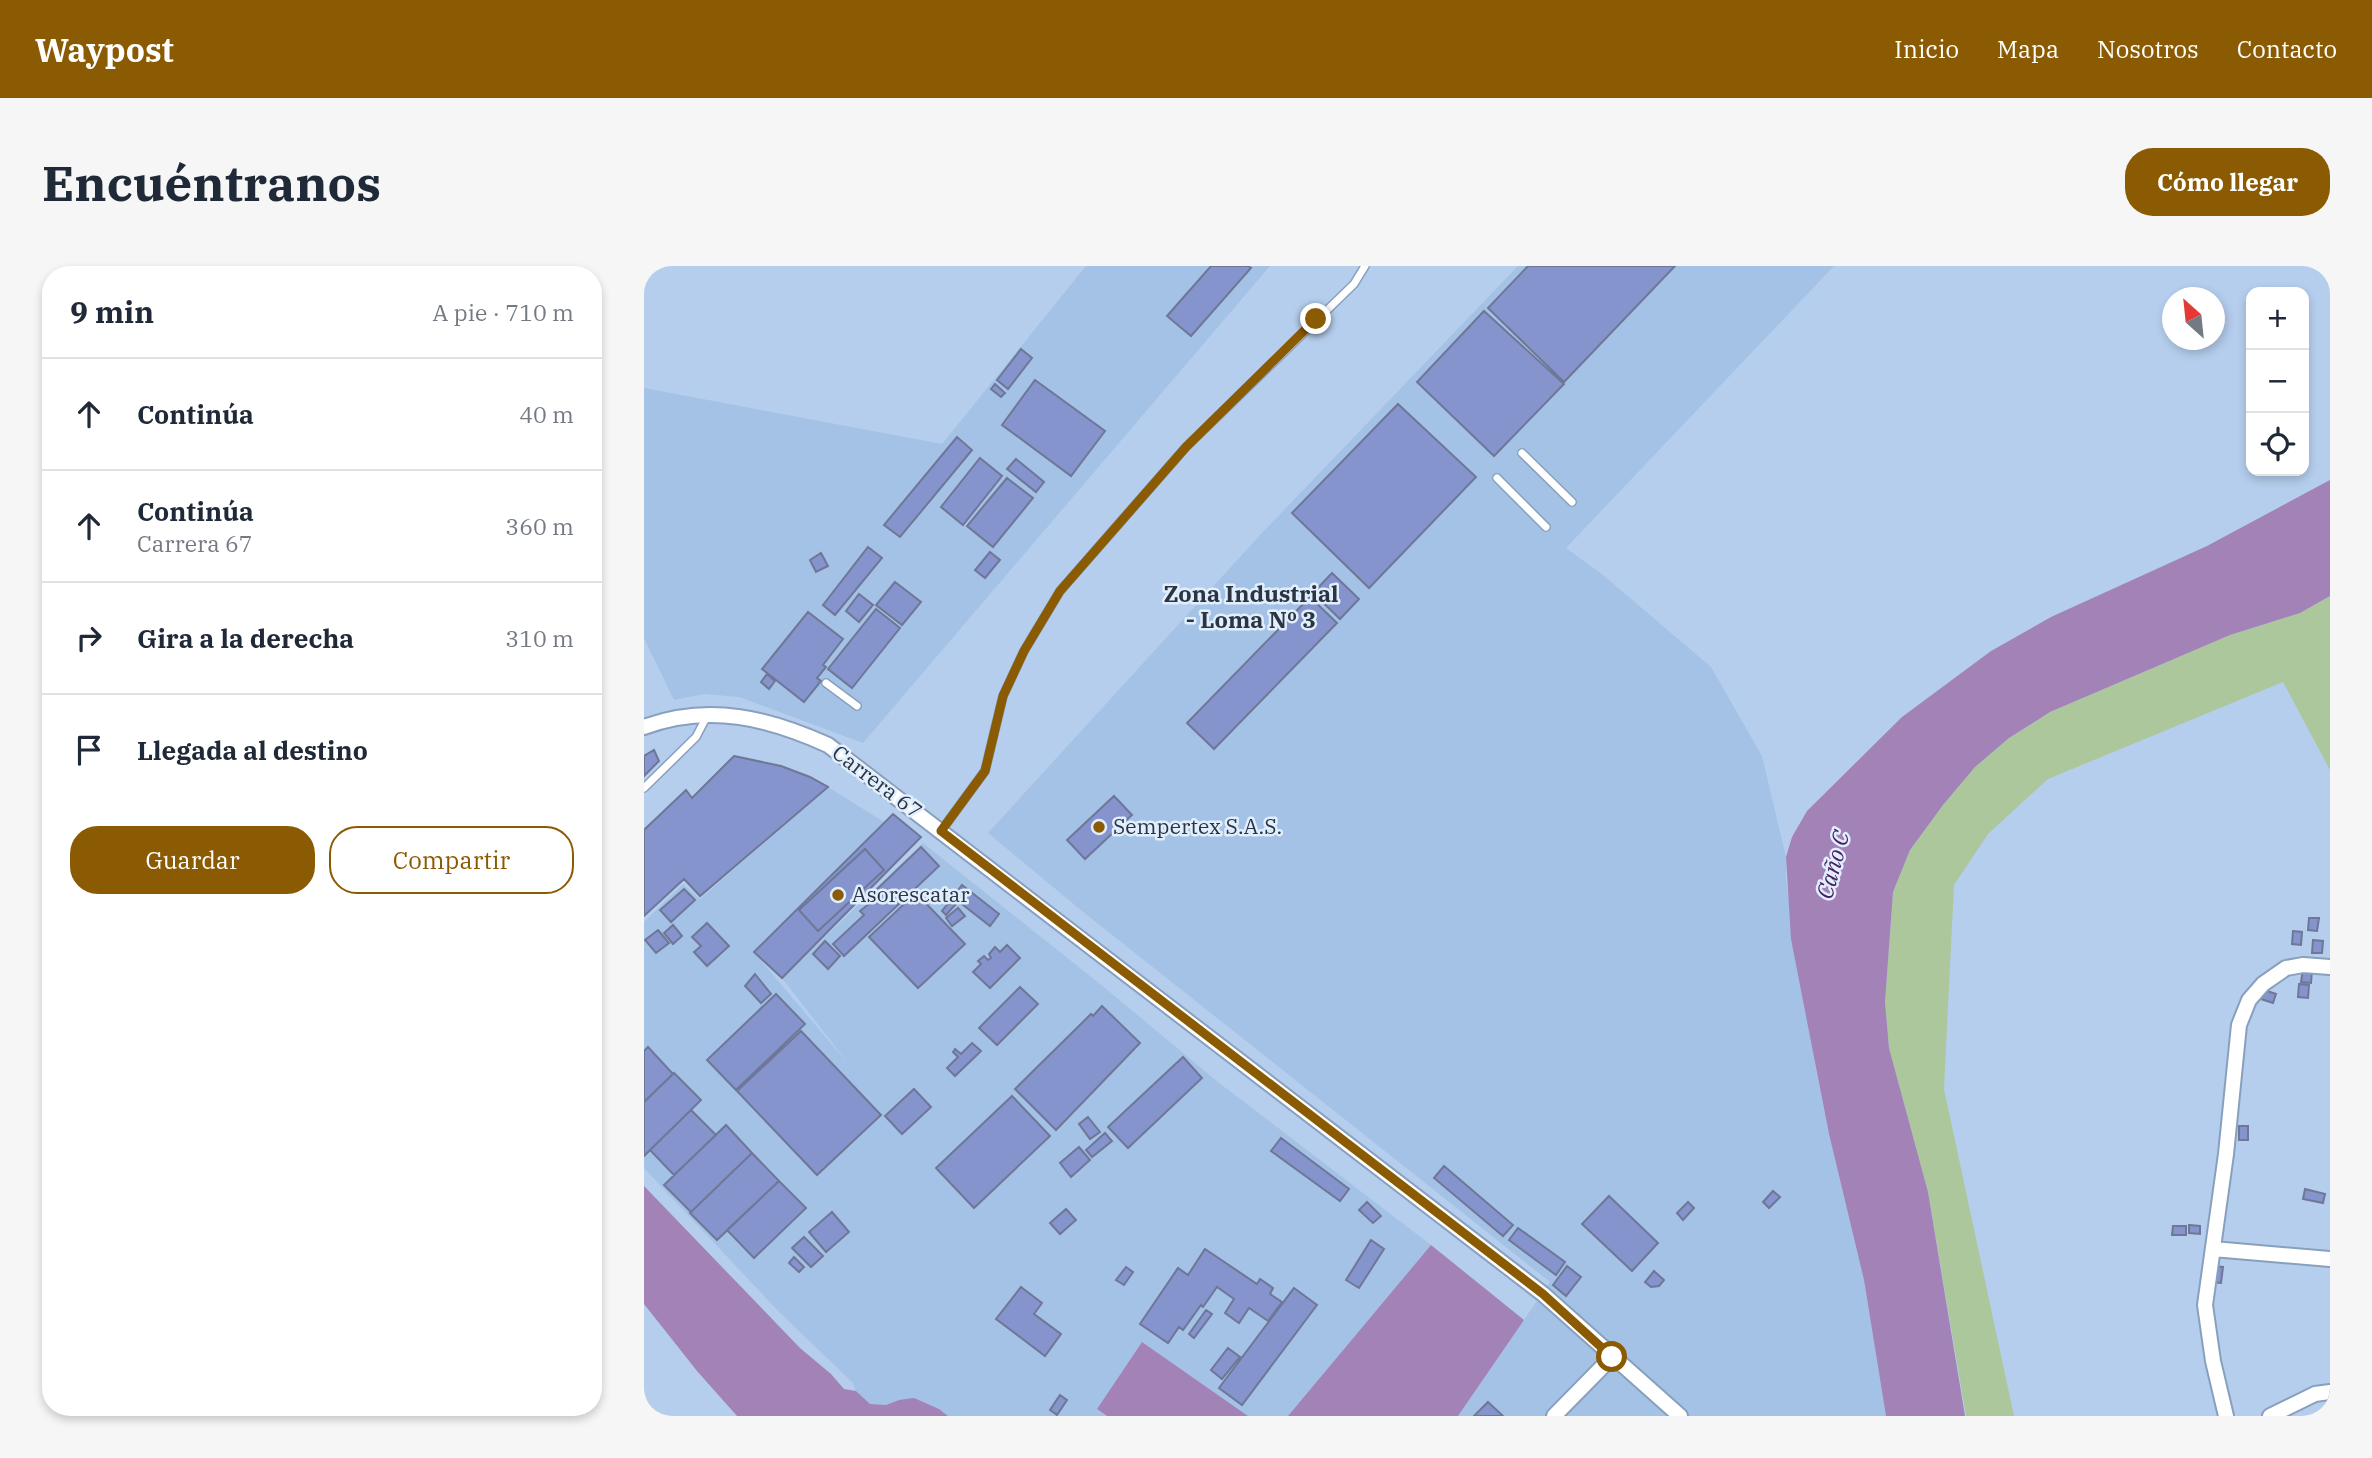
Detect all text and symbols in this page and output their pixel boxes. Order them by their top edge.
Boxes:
text: Waypost [35,28,174,71]
text: Inicio [1894,33,1959,65]
text: Mapa [1997,33,2059,65]
text: Nosotros [2097,33,2199,65]
text: Contacto [2237,33,2337,65]
button: Cómo llegar [2125,148,2330,216]
text: Encuéntranos [42,151,381,214]
north arrow [2162,287,2225,350]
map controls [2246,287,2309,476]
button: + [2246,287,2309,350]
text: 9 min [70,292,154,331]
text: A pie · 710 m [432,297,574,327]
route end [1300,303,1331,334]
button: − [2246,350,2309,413]
icon: ahead [70,395,108,433]
text: Continúa [137,397,254,431]
text: 40 m [519,399,574,429]
button: locate [2246,413,2309,476]
text: Continúa [137,494,254,528]
icon: ahead [70,507,108,545]
text: 360 m [505,511,574,541]
text: Carrera 67 [137,528,253,558]
district label: Zona Industrial - Loma Nº 3 [1163,578,1339,634]
icon: right [70,619,108,657]
text: Gira a la derecha [137,621,354,655]
text: 310 m [505,623,574,653]
icon: arrive [70,731,108,769]
text: Llegada al destino [137,733,368,767]
street label: Carrera 67 [827,738,928,824]
place label: Sempertex S.A.S. [1113,812,1282,840]
marker: Sempertex S.A.S. [1091,819,1107,835]
button: Guardar [70,826,315,894]
button: Compartir [329,826,574,894]
water label: Caño C [1809,826,1856,902]
place label: Asorescatar [852,880,970,908]
marker: Asorescatar [830,887,846,903]
route start [1596,1341,1627,1372]

